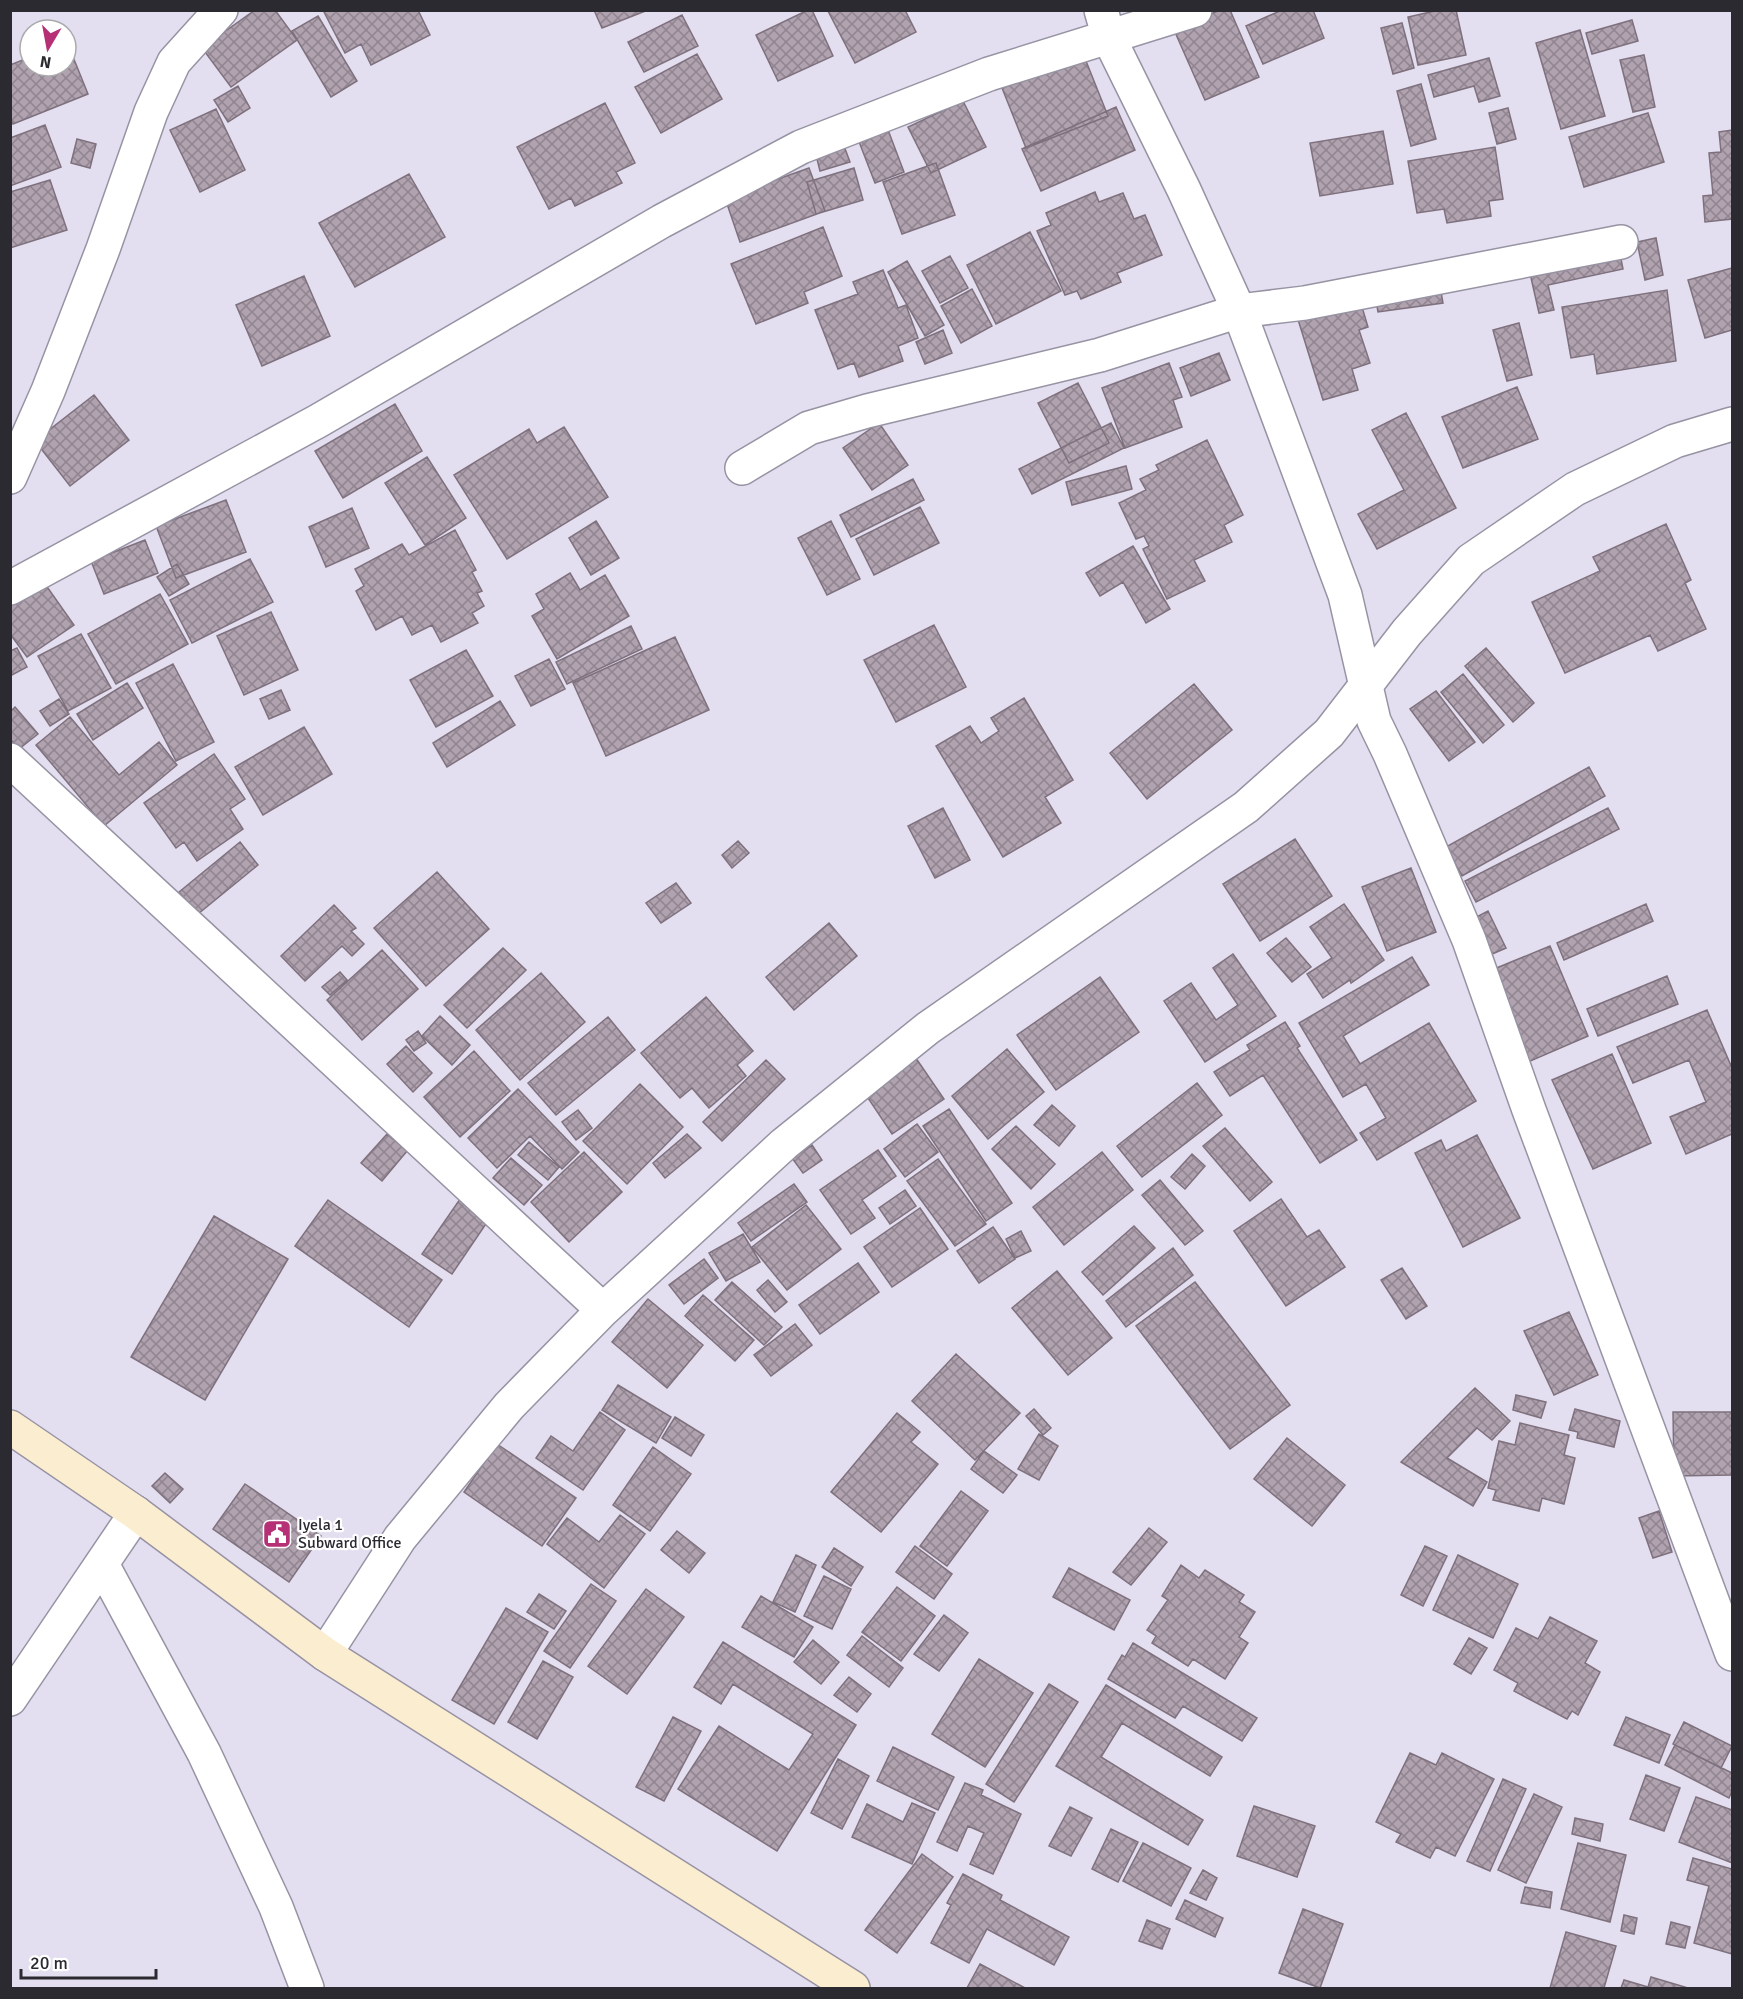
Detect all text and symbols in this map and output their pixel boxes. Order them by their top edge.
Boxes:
north arrow [18,18,78,78]
text: N [38,51,53,73]
place label: Iyela 1 Subward Office [298,1515,402,1553]
public building icon: Iyela 1 Subward Office [261,1518,293,1550]
scale bar [21,1942,156,1980]
text: 20 m [30,1952,68,1974]

